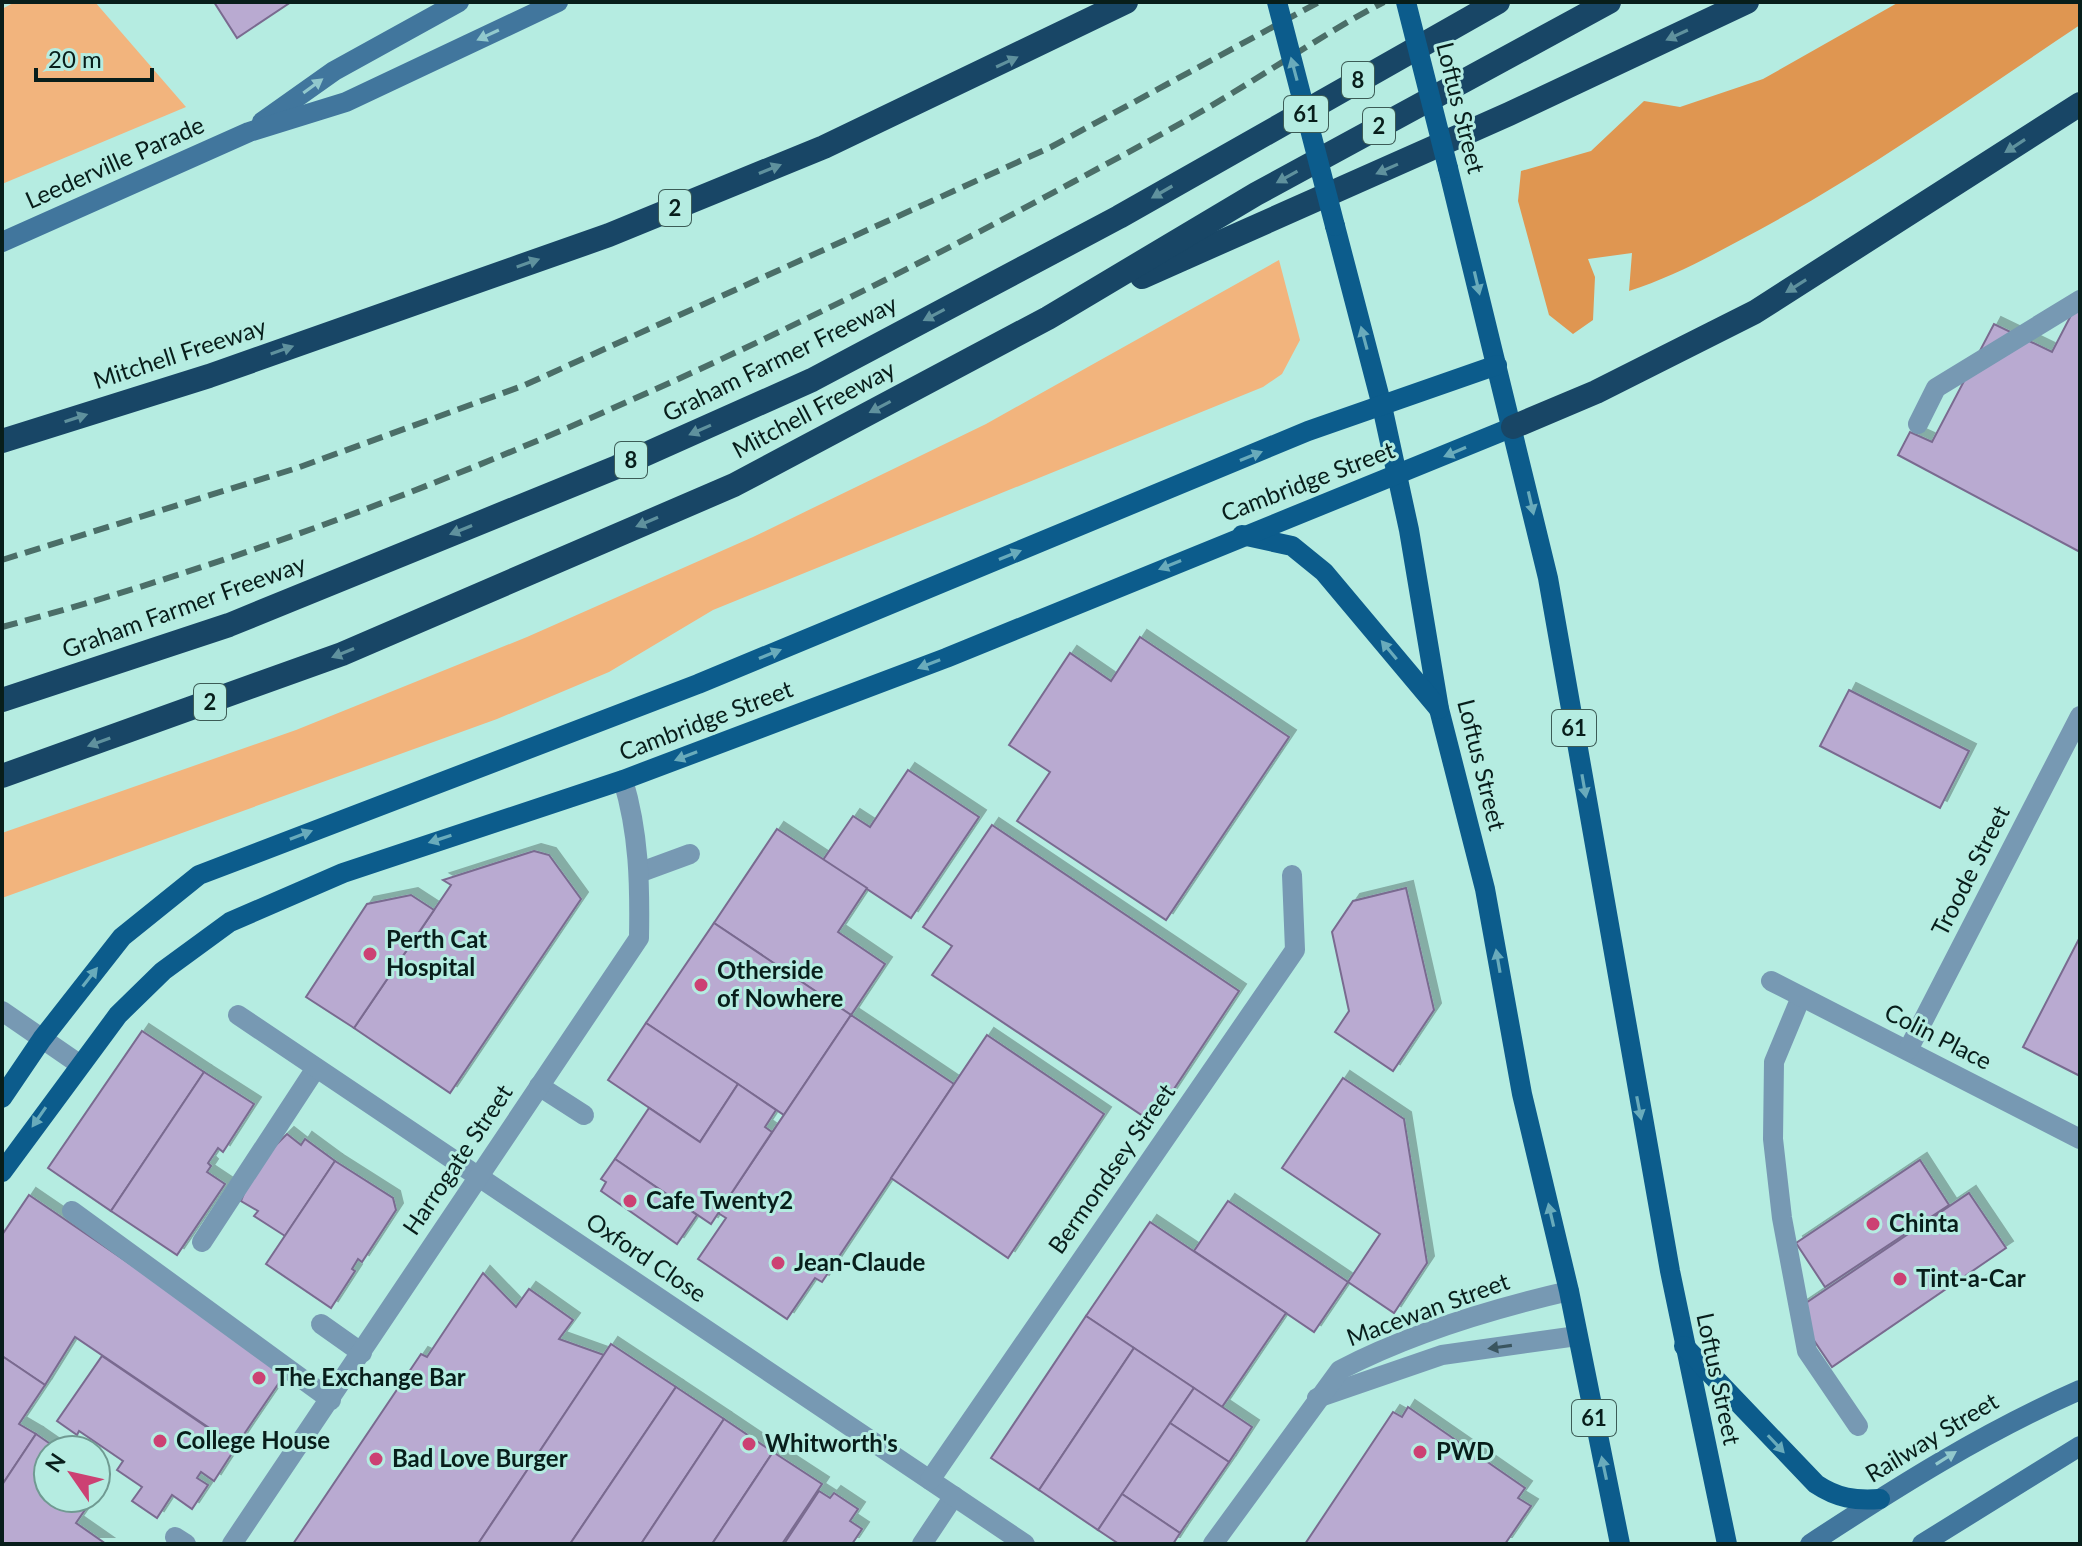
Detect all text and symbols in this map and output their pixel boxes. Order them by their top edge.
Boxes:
one-way arrow [476,28,499,42]
one-way arrow [1665,28,1688,42]
scale bar [36,32,152,82]
street label: Loftus Street [1431,39,1492,177]
text: 20 m [48,44,102,73]
one-way arrow [995,55,1018,69]
one-way arrow [1288,57,1300,82]
road number: 8 [1342,62,1374,98]
one-way arrow [302,79,323,94]
road number: 61 [1284,96,1328,132]
road number: 2 [1363,108,1395,144]
street label: Leederville Parade [21,109,208,214]
one-way arrow [2004,139,2025,154]
one-way arrow [1375,162,1399,175]
one-way arrow [758,163,782,176]
one-way arrow [1275,170,1298,184]
one-way arrow [1151,185,1173,199]
road number: 2 [659,190,691,226]
one-way arrow [516,257,540,269]
one-way arrow [1471,270,1484,295]
one-way arrow [1785,279,1806,294]
street label: Graham Farmer Freeway [657,288,902,427]
one-way arrow [922,309,945,322]
street label: Mitchell Freeway [89,311,270,394]
one-way arrow [1358,325,1370,350]
one-way arrow [271,343,295,355]
street label: Mitchell Freeway [727,353,900,464]
one-way arrow [869,400,892,413]
one-way arrow [65,411,89,423]
one-way arrow [688,423,712,436]
street label: Cambridge Street [1217,434,1399,527]
road number: 8 [615,442,647,478]
one-way arrow [1443,445,1467,458]
one-way arrow [1239,449,1263,462]
one-way arrow [1525,491,1537,516]
one-way arrow [636,516,659,529]
one-way arrow [449,524,473,537]
street label: Graham Farmer Freeway [58,548,310,663]
one-way arrow [998,548,1022,561]
one-way arrow [1158,559,1182,572]
one-way arrow [1381,640,1398,660]
one-way arrow [331,647,355,660]
one-way arrow [758,647,782,660]
one-way arrow [917,658,941,671]
street label: Cambridge Street [615,673,797,766]
road number: 2 [194,684,226,720]
street label: Loftus Street [1452,696,1513,834]
road number: 61 [1552,710,1596,746]
one-way arrow [87,737,111,749]
one-way arrow [674,750,698,763]
one-way arrow [1579,774,1591,799]
street label: Troode Street [1924,800,2015,940]
one-way arrow [289,828,313,841]
one-way arrow [427,833,451,845]
place label: Perth Cat Hospital [386,924,487,981]
marker: Perth Cat Hospital [361,945,379,963]
one-way arrow [1491,948,1503,973]
place label: Otherside of Nowhere [717,955,843,1012]
one-way arrow [81,967,97,987]
marker: Otherside of Nowhere [692,976,710,994]
street label: Colin Place [1880,996,1997,1075]
street label: Bermondsey Street [1041,1077,1180,1259]
street label: Harrogate Street [396,1078,518,1240]
one-way arrow [1634,1096,1646,1121]
one-way arrow [32,1107,47,1128]
place label: Cafe Twenty2 [646,1185,793,1214]
marker: Cafe Twenty2 [621,1192,639,1210]
one-way arrow [1544,1203,1557,1228]
street label: Oxford Close [581,1206,712,1308]
place label: Chinta [1889,1208,1959,1237]
marker: Chinta [1864,1215,1882,1233]
place label: Jean-Claude [794,1247,926,1276]
marker: Jean-Claude [769,1254,787,1272]
place label: Tint-a-Car [1916,1263,2026,1292]
street label: Macewan Street [1342,1266,1513,1351]
marker: Tint-a-Car [1891,1270,1909,1288]
street label: Loftus Street [1691,1310,1748,1448]
one-way arrow [1487,1341,1512,1354]
place label: The Exchange Bar [275,1362,466,1391]
marker: The Exchange Bar [250,1369,268,1387]
street label: Railway Street [1860,1386,2003,1488]
road number: 61 [1572,1400,1616,1436]
place label: College House [176,1425,330,1454]
place label: Whitworth's [765,1428,898,1457]
marker: College House [151,1432,169,1450]
north arrow [32,1434,112,1514]
one-way arrow [1766,1434,1784,1453]
marker: Whitworth's [740,1435,758,1453]
place label: PWD [1436,1436,1494,1465]
place label: Bad Love Burger [392,1443,568,1472]
marker: PWD [1411,1443,1429,1461]
text: N [39,1448,71,1477]
marker: Bad Love Burger [367,1450,385,1468]
one-way arrow [1935,1452,1957,1466]
one-way arrow [1597,1455,1610,1480]

